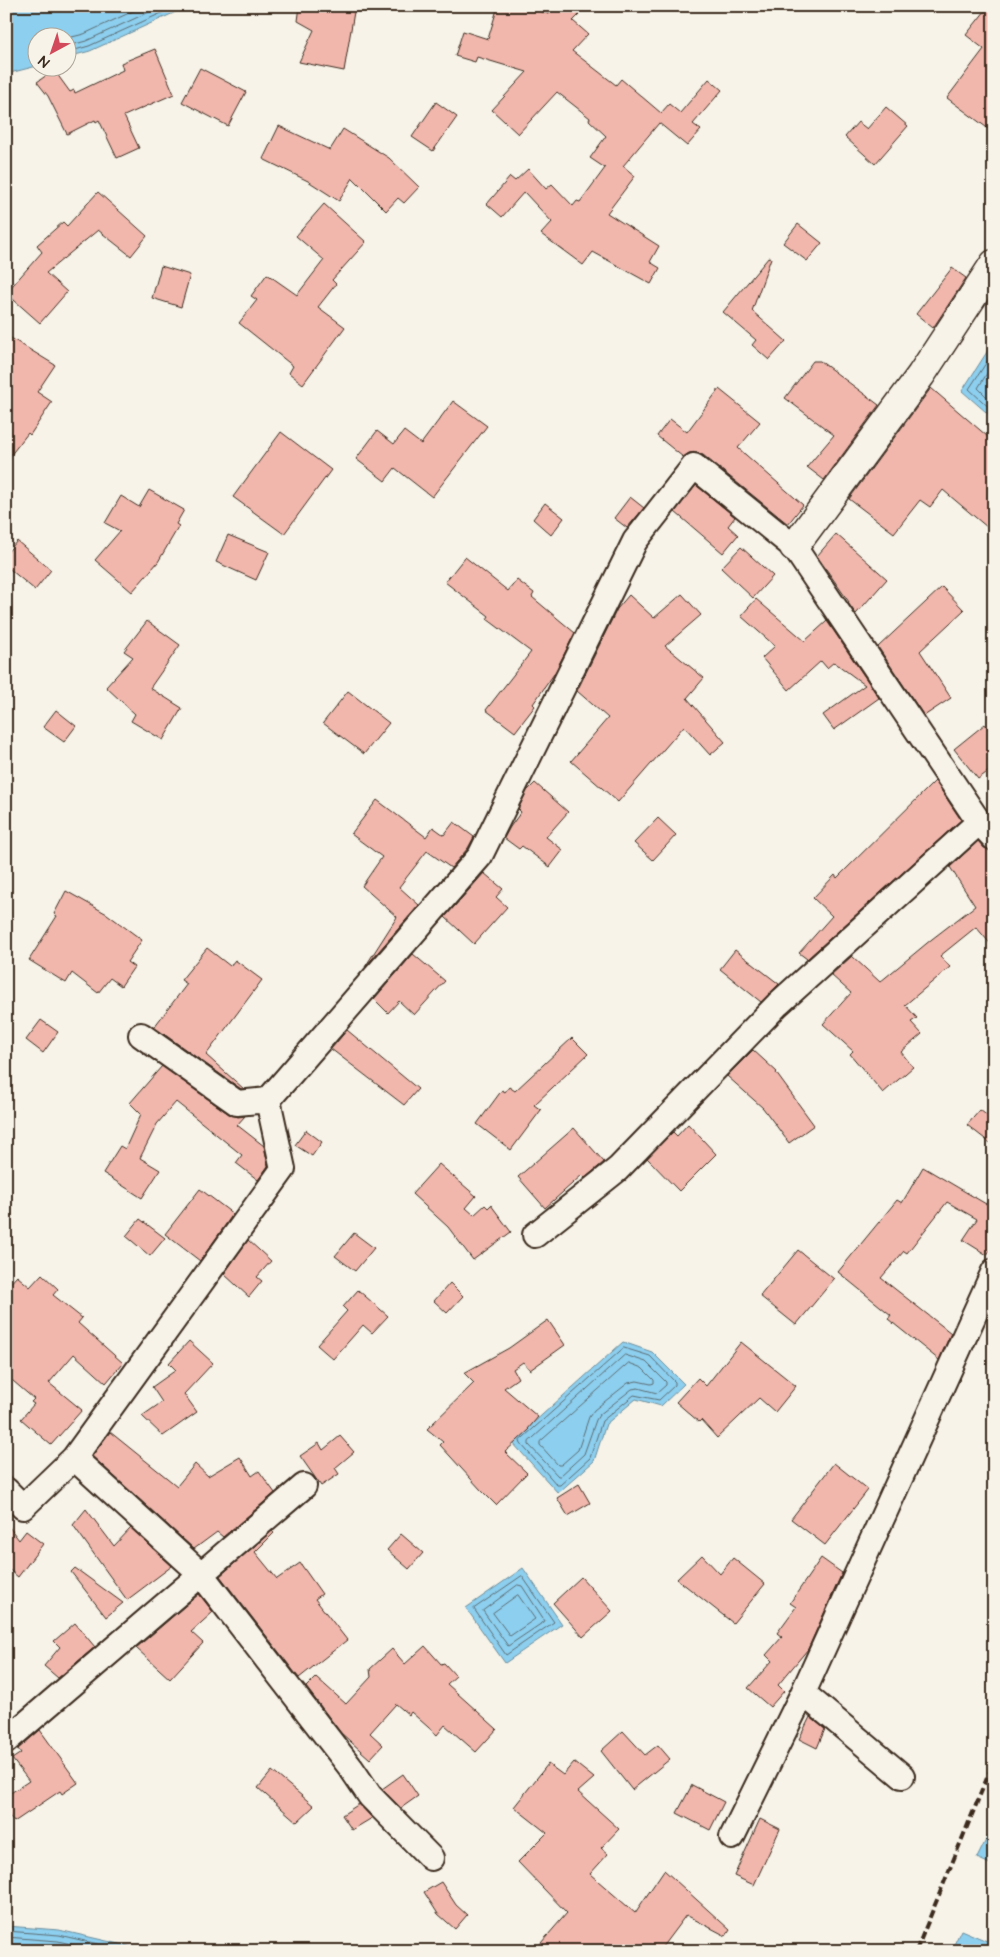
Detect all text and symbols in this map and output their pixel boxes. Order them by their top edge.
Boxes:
north arrow [28,28,78,78]
text: N [34,51,54,72]

